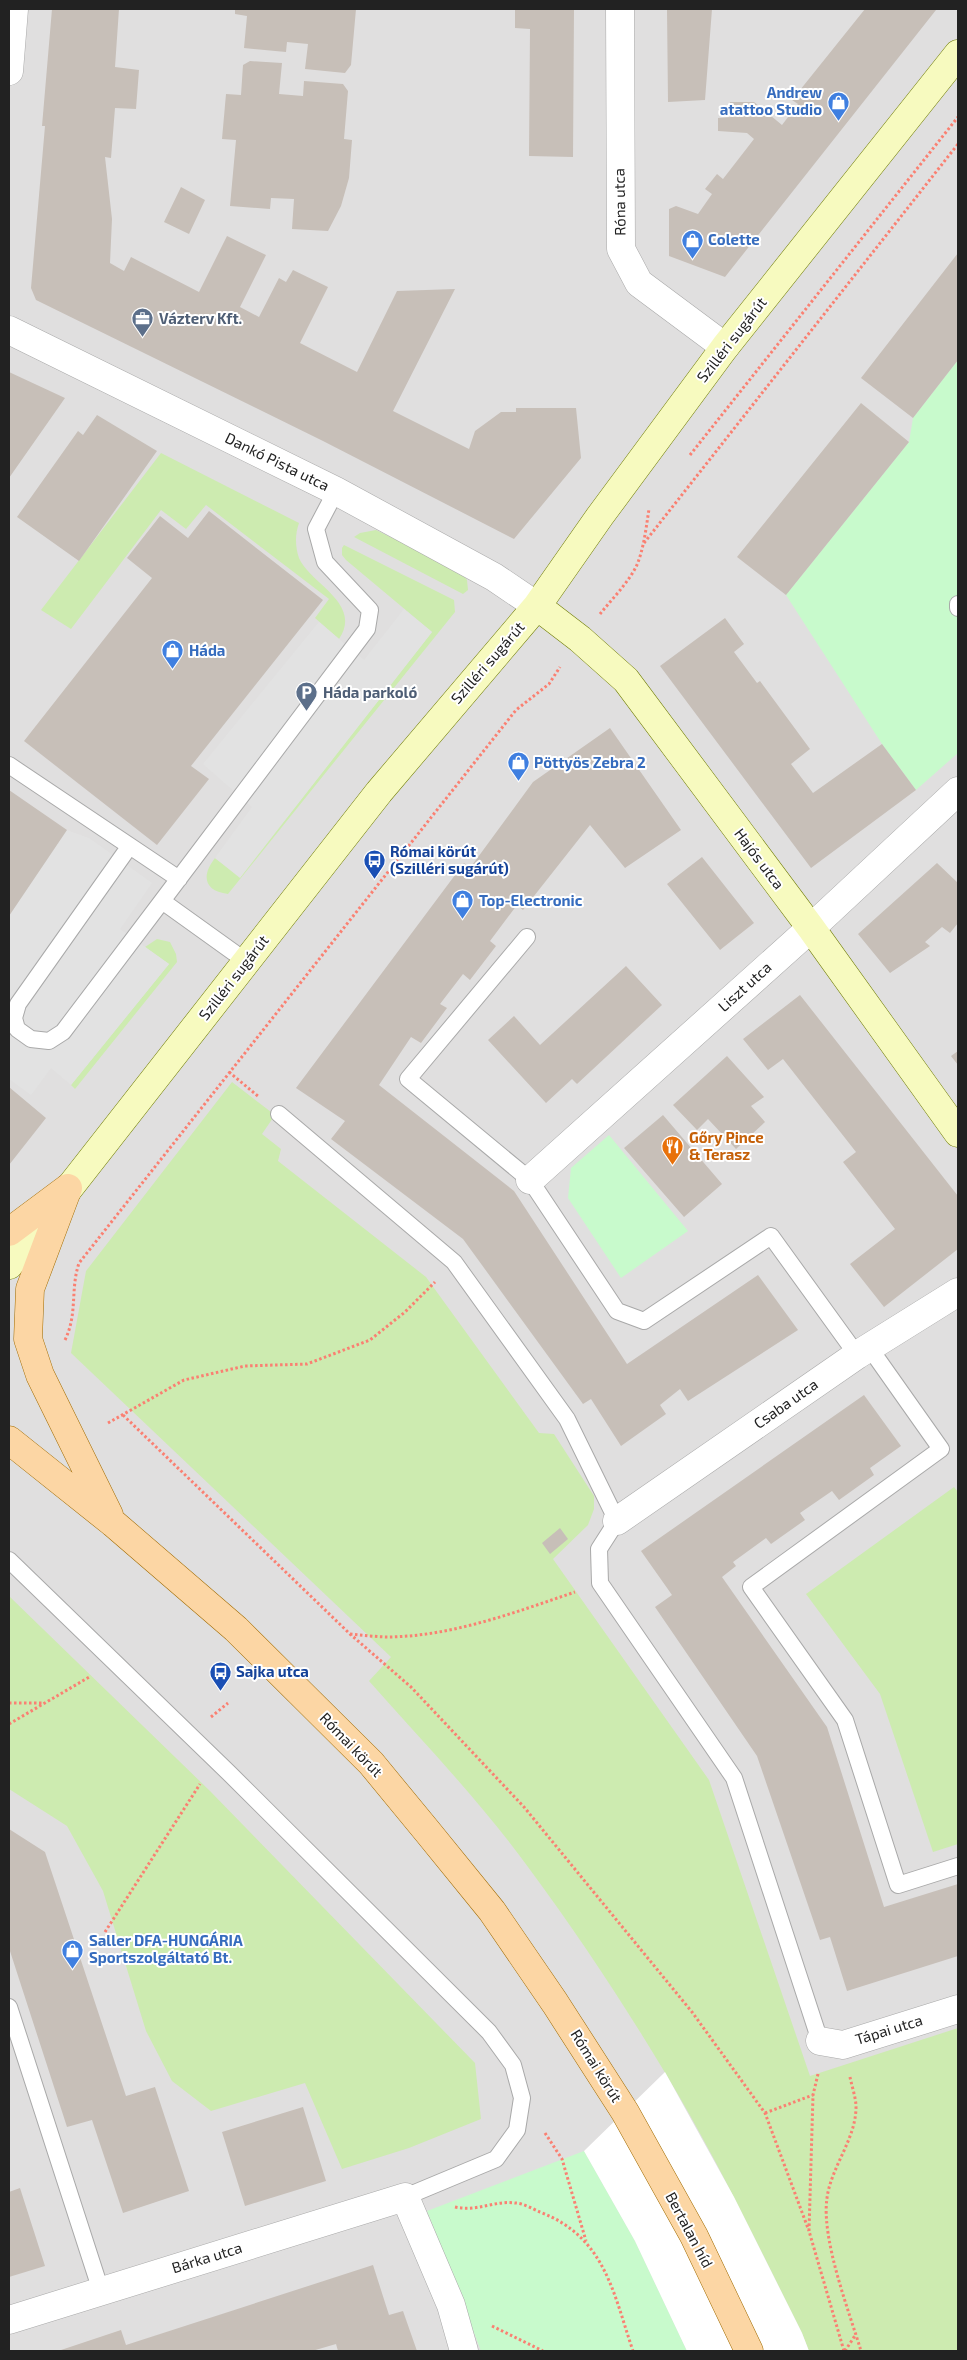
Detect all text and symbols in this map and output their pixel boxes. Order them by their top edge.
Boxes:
place label: Andrew atattoo Studio [720,83,822,118]
shop icon: Andrew atattoo Studio [826,90,850,121]
street label: Róna utca [609,168,629,236]
shop icon: Colette [680,228,704,259]
place label: Colette [708,230,760,248]
street label: Szilléri sugárút [692,293,770,385]
office icon: Vázterv Kft. [131,307,155,338]
place label: Vázterv Kft. [159,309,242,327]
street label: Dankó Pista utca [222,428,332,494]
street label: Szilléri sugárút [447,617,528,707]
shop icon: Háda [161,639,185,670]
place label: Háda [189,641,225,659]
parking icon: Háda parkoló [295,681,319,712]
place label: Háda parkoló [323,683,417,701]
shop icon: Pöttyös Zebra 2 [506,751,530,782]
place label: Pöttyös Zebra 2 [534,753,646,772]
street label: Hajós utca [730,824,788,893]
place label: Római körút (Szilléri sugárút) [390,842,509,877]
bus stop icon: Római körút (Szilléri sugárút) [362,849,386,880]
shop icon: Top-Electronic [451,889,475,920]
place label: Top-Electronic [479,891,583,909]
street label: Szilléri sugárút [194,931,272,1023]
street label: Liszt utca [714,958,775,1015]
place label: Gőry Pince & Terasz [689,1128,764,1163]
restaurant icon: Gőry Pince & Terasz [661,1135,685,1166]
street label: Csaba utca [750,1374,821,1432]
bus stop icon: Sajka utca [208,1660,232,1691]
place label: Sajka utca [236,1662,309,1680]
street label: Római körút [317,1708,387,1780]
place label: Saller DFA-HUNGÁRIA Sportszolgáltató Bt. [89,1931,243,1966]
shop icon: Saller DFA-HUNGÁRIA Sportszolgáltató Bt. [61,1938,85,1969]
street label: Tápai utca [853,2010,925,2048]
street label: Római körút [567,2026,626,2105]
street label: Bertalan híd [662,2189,717,2270]
street label: Bárka utca [169,2238,244,2276]

